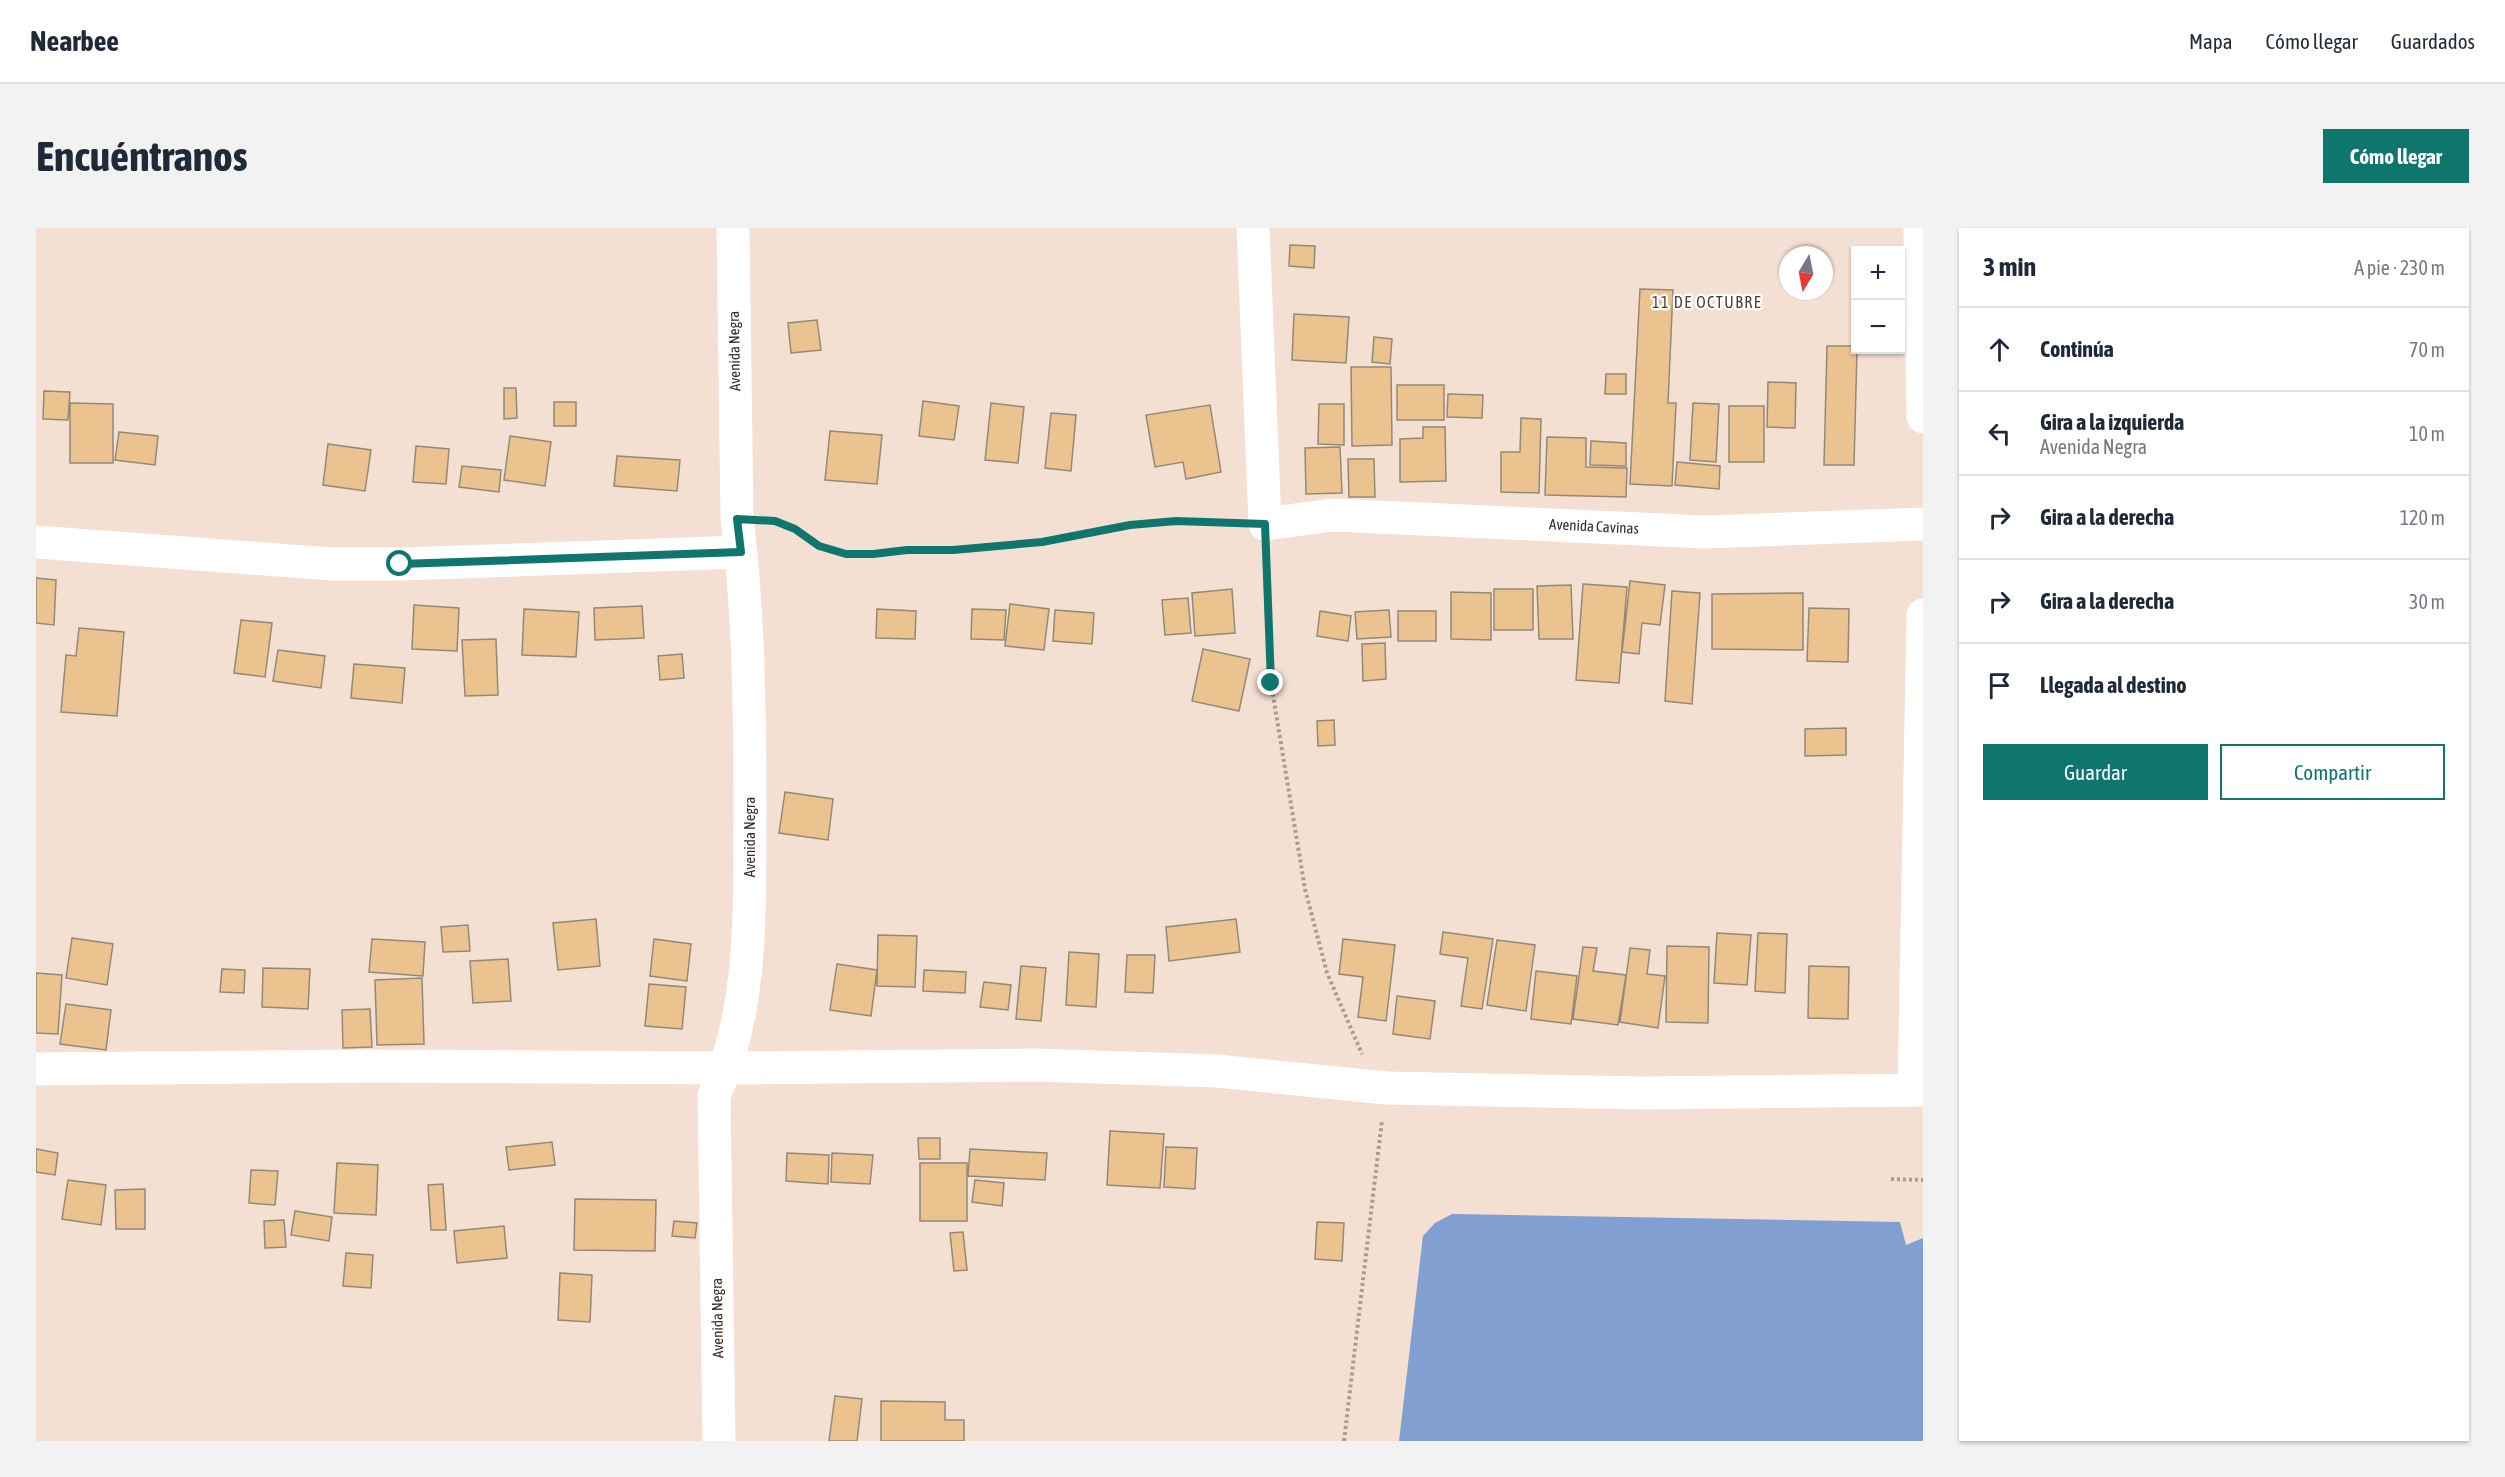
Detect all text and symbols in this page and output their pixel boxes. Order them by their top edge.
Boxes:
text: Nearbee [30,25,119,57]
text: Mapa [2189,29,2233,53]
text: Cómo llegar [2266,29,2358,53]
text: Guardados [2391,29,2475,53]
button: Cómo llegar [2323,129,2469,183]
text: Encuéntranos [36,132,248,180]
north arrow [1779,246,1833,300]
map controls [1851,246,1905,354]
button: + [1851,246,1905,300]
text: 3 min [1983,252,2036,282]
text: A pie · 230 m [2354,256,2445,279]
district label: 11 DE OCTUBRE [1652,293,1762,311]
button: − [1851,300,1905,354]
street label: Avenida Negra [725,311,743,391]
icon: ahead [1983,333,2016,366]
text: Continúa [2040,336,2114,362]
text: 70 m [2409,338,2445,361]
text: Gira a la izquierda [2040,409,2184,435]
icon: left [1983,417,2016,450]
text: 10 m [2409,422,2445,445]
text: Avenida Negra [2040,435,2147,458]
icon: right [1983,501,2016,534]
text: Gira a la derecha [2040,504,2174,530]
text: 120 m [2400,506,2445,529]
street label: Avenida Cavinas [1549,515,1639,537]
route start [386,550,412,576]
icon: right [1983,585,2016,618]
text: Gira a la derecha [2040,588,2174,614]
text: 30 m [2409,590,2445,613]
route end [1257,669,1283,695]
icon: arrive [1983,669,2016,702]
text: Llegada al destino [2040,672,2187,698]
button: Guardar [1983,744,2208,800]
button: Compartir [2220,744,2445,800]
street label: Avenida Negra [741,797,758,877]
street label: Avenida Negra [708,1278,726,1358]

